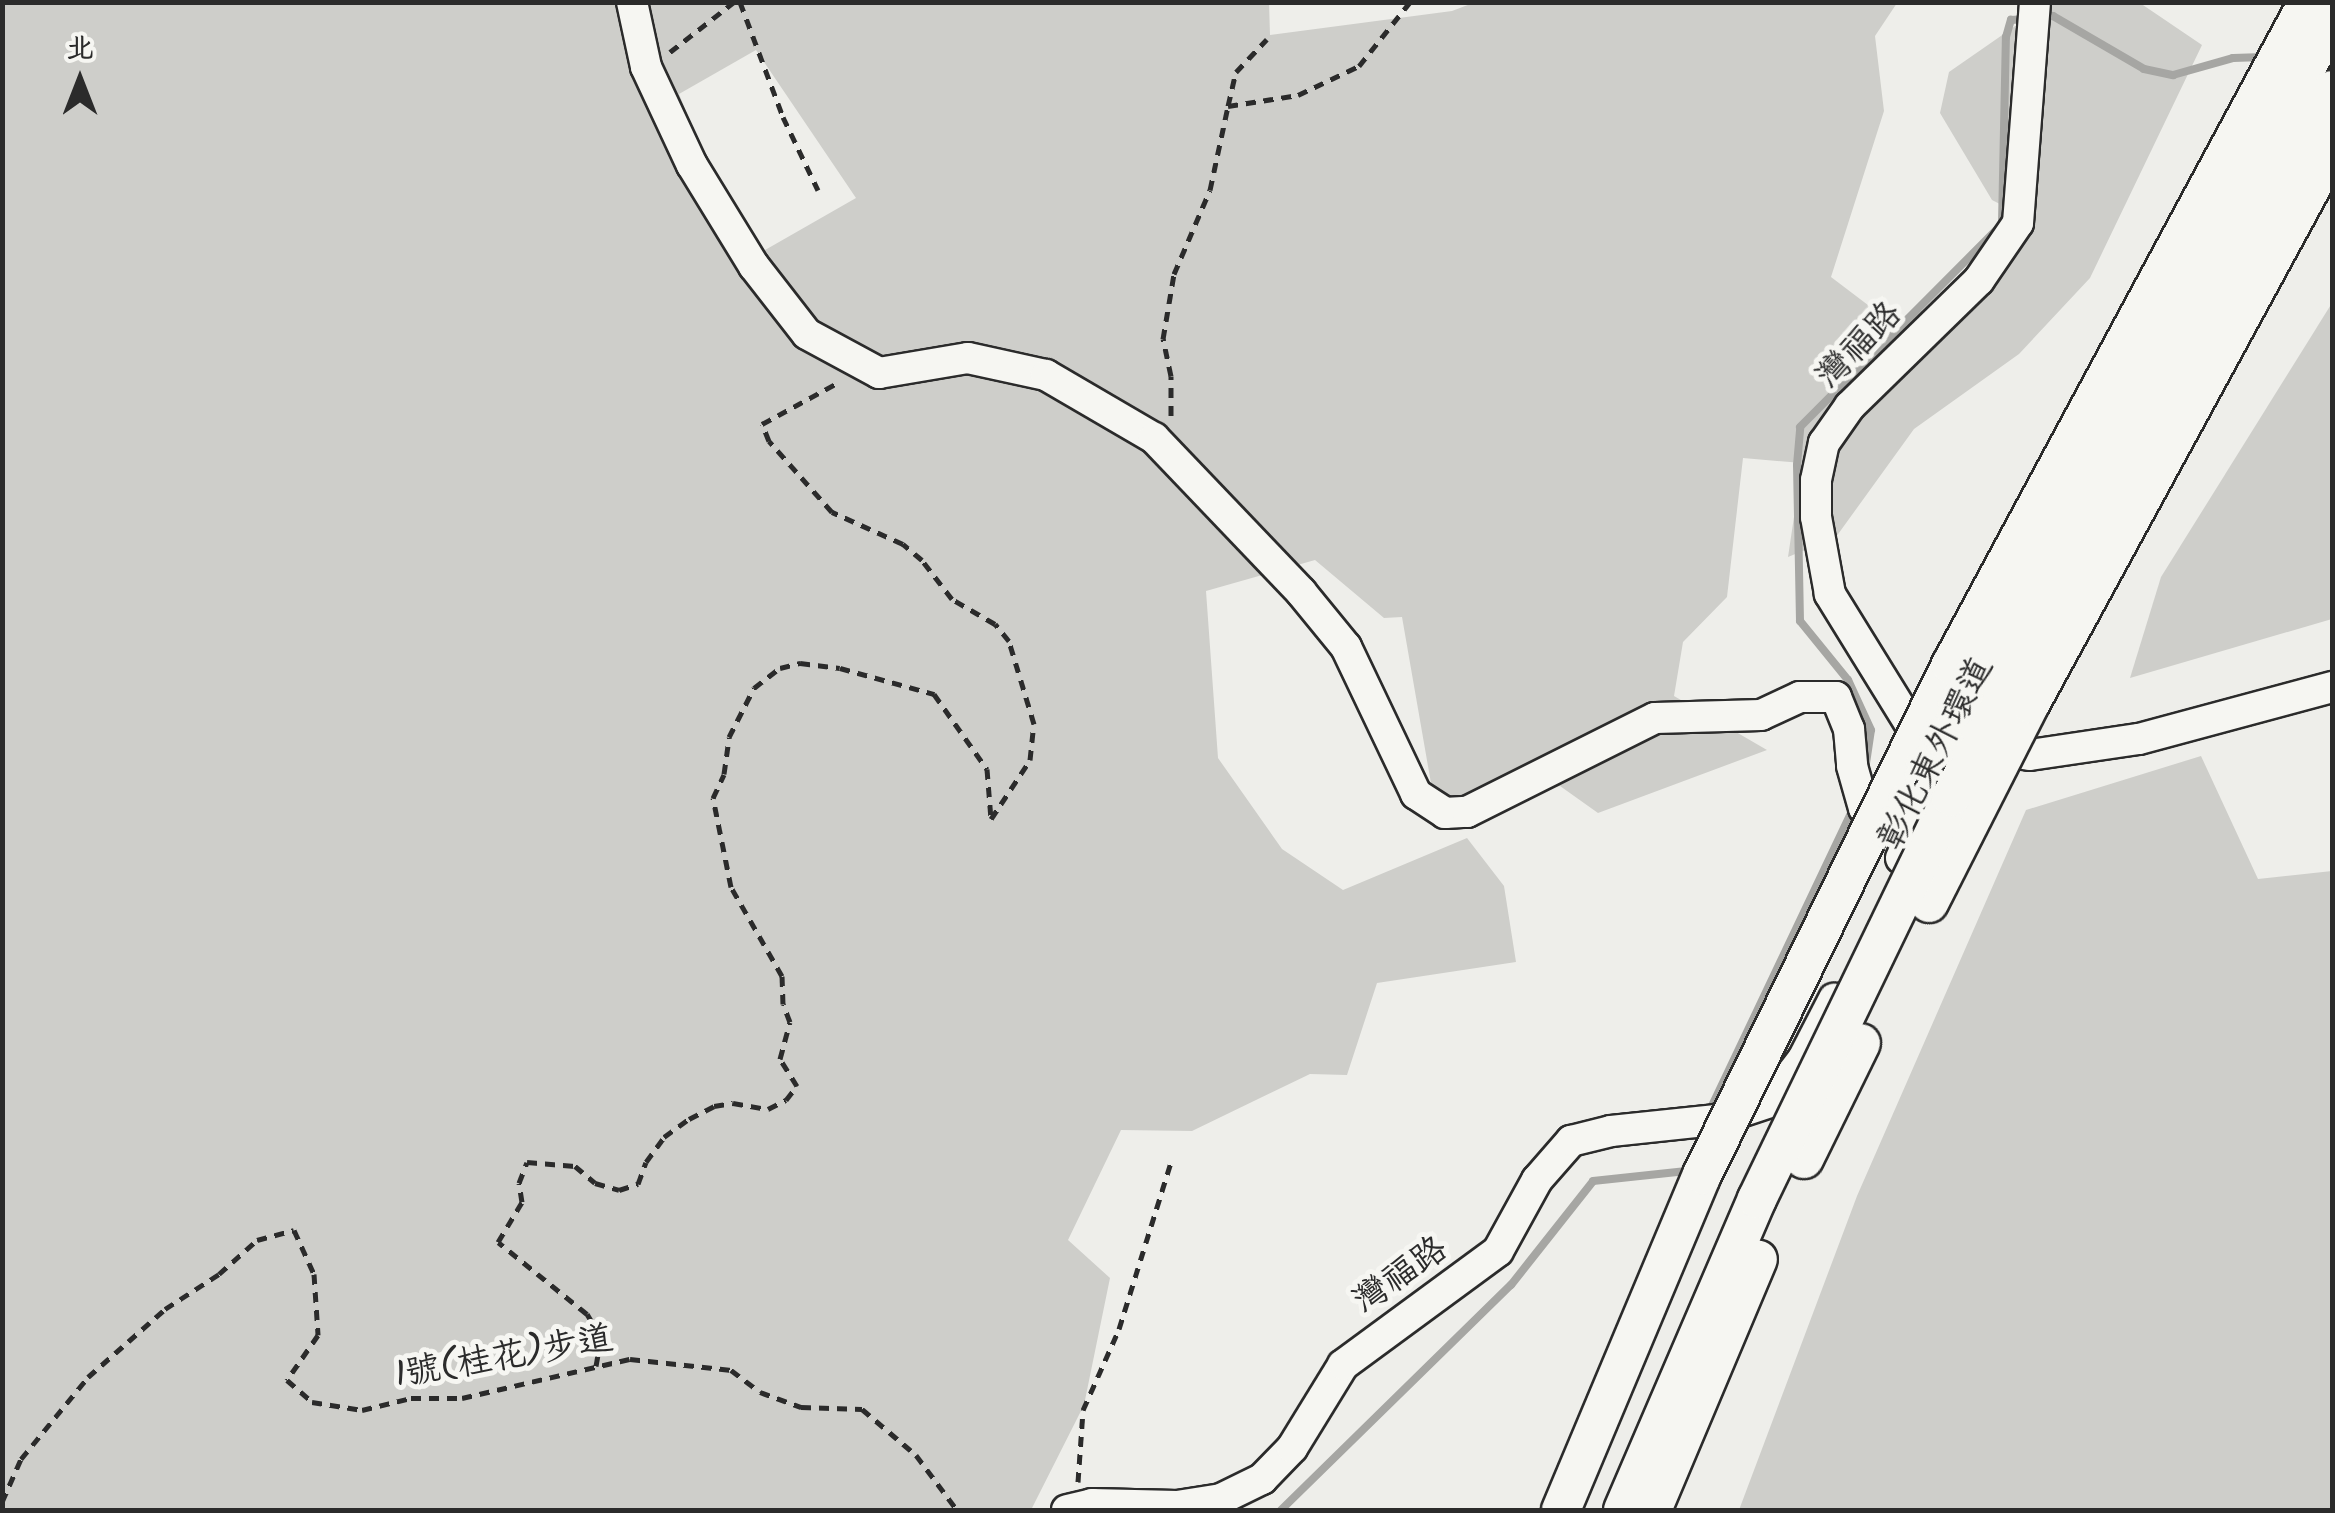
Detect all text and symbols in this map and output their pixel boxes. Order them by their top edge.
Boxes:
text: 北 [66,27,94,72]
north arrow [30,30,130,130]
street label: 灣福路 [1808,294,1912,398]
street label: 彰化東外環道 [1871,651,2003,857]
street label: 灣福路 [1346,1229,1456,1323]
street label: 1號(桂花)步道 [392,1318,616,1398]

